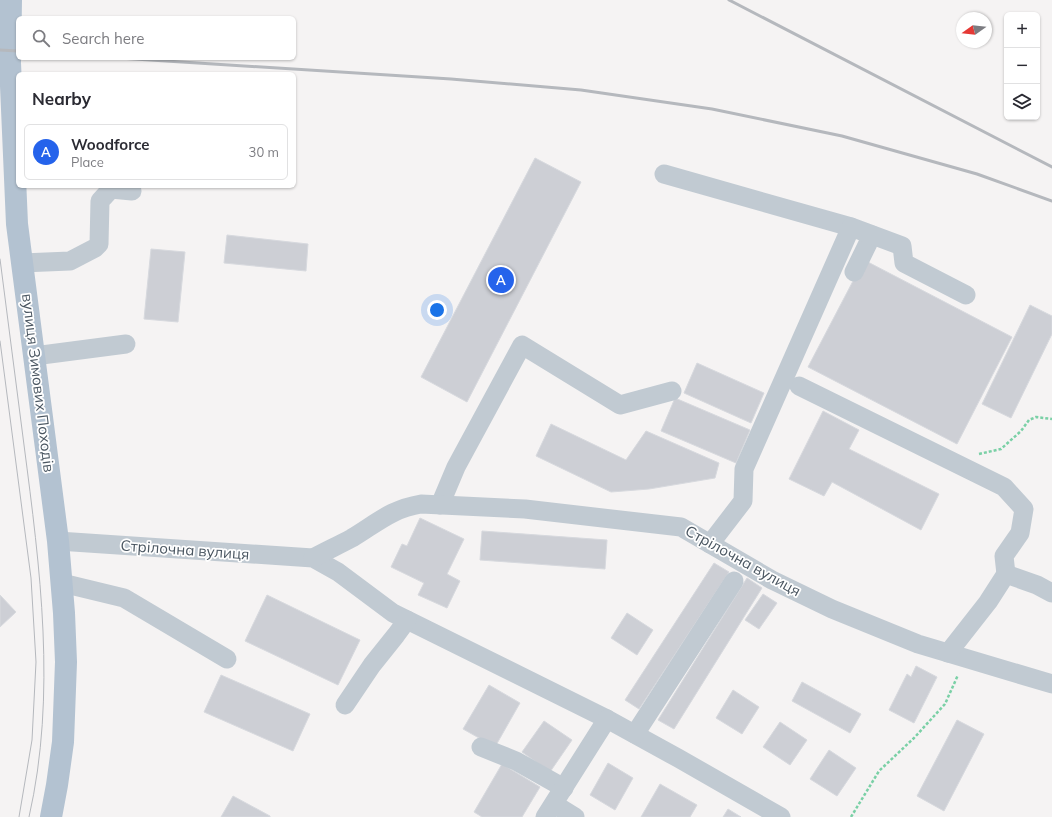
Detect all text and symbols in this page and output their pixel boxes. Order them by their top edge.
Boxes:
north arrow [956,12,992,48]
map controls [1004,12,1040,120]
button: + [1004,12,1040,48]
search box [16,16,296,60]
icon: search [30,27,52,49]
text: Search here [62,29,144,48]
button: − [1004,48,1040,84]
button: layers [1004,84,1040,120]
text: Nearby [32,88,91,109]
text: Woodforce [71,135,150,154]
text: A [41,144,51,160]
text: 30 m [249,144,279,160]
text: Place [71,154,104,170]
pin: A [488,265,514,295]
street label: вулиця Зимових Походів [18,292,59,473]
your location [427,300,447,320]
street label: Стрілочна вулиця [682,521,804,600]
street label: Стрілочна вулиця [120,536,250,563]

